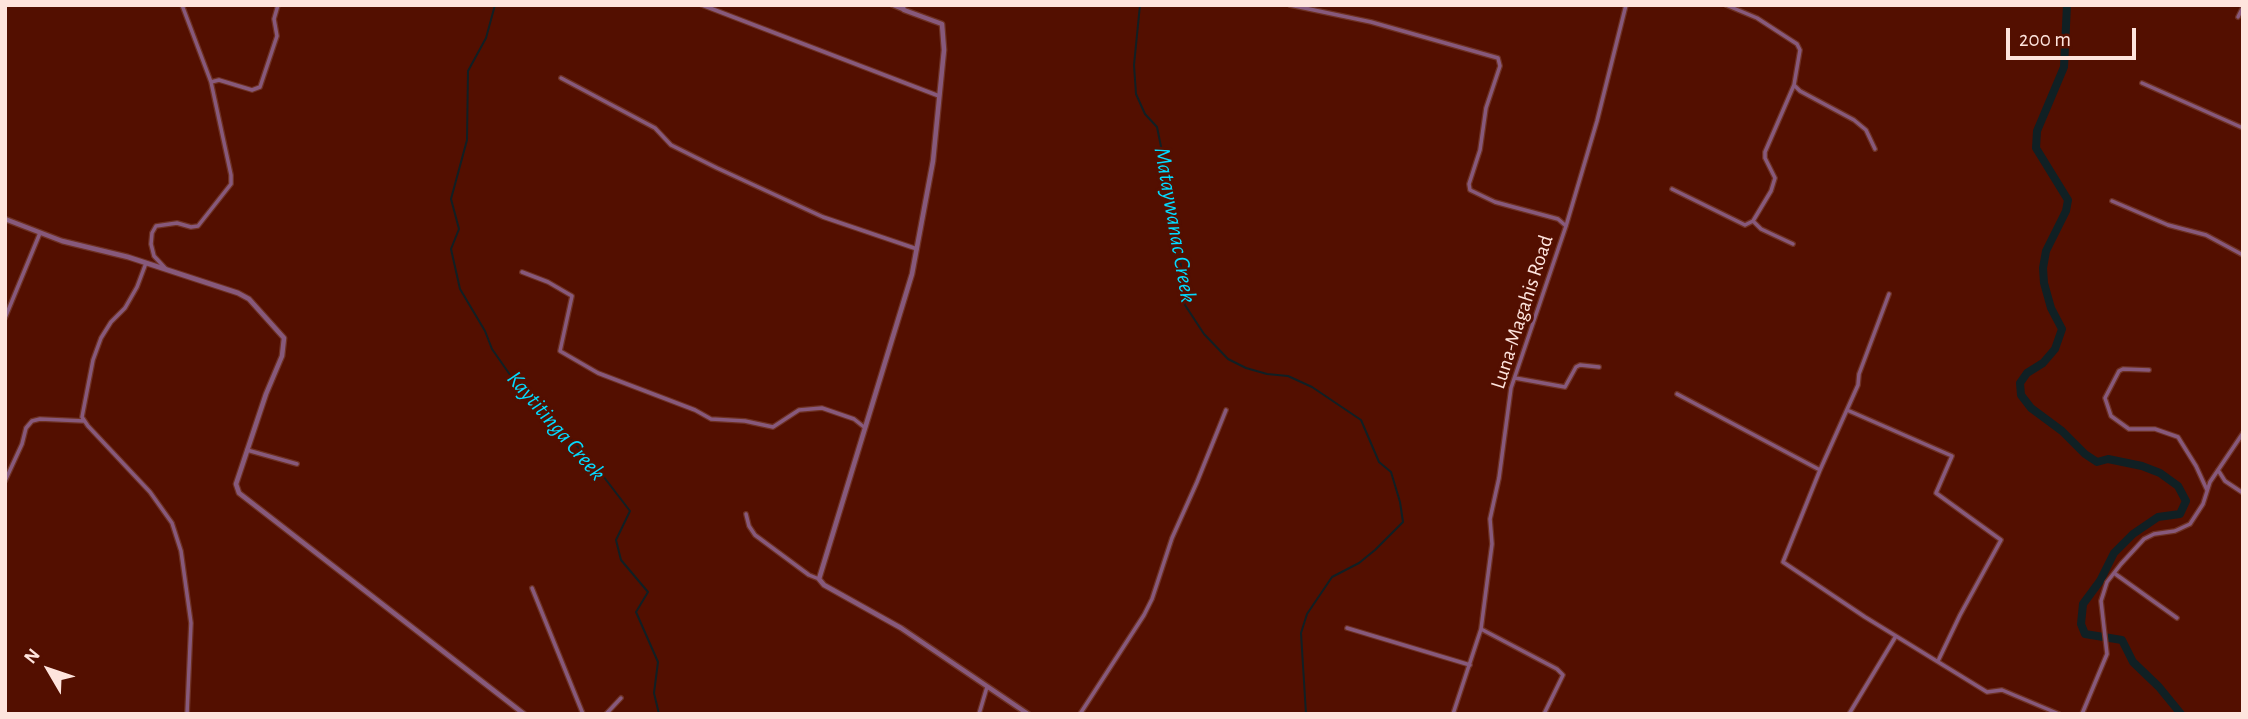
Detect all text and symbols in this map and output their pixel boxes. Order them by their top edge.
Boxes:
scale bar [2010,14,2140,58]
text: 200 m [2019,29,2071,50]
water label: Mataywanac Creek [1148,145,1202,305]
street label: Luna-Magahis Road [1485,232,1559,392]
water label: Kaytitinga Creek [501,365,611,487]
north arrow [14,635,84,705]
text: N [21,645,44,668]

